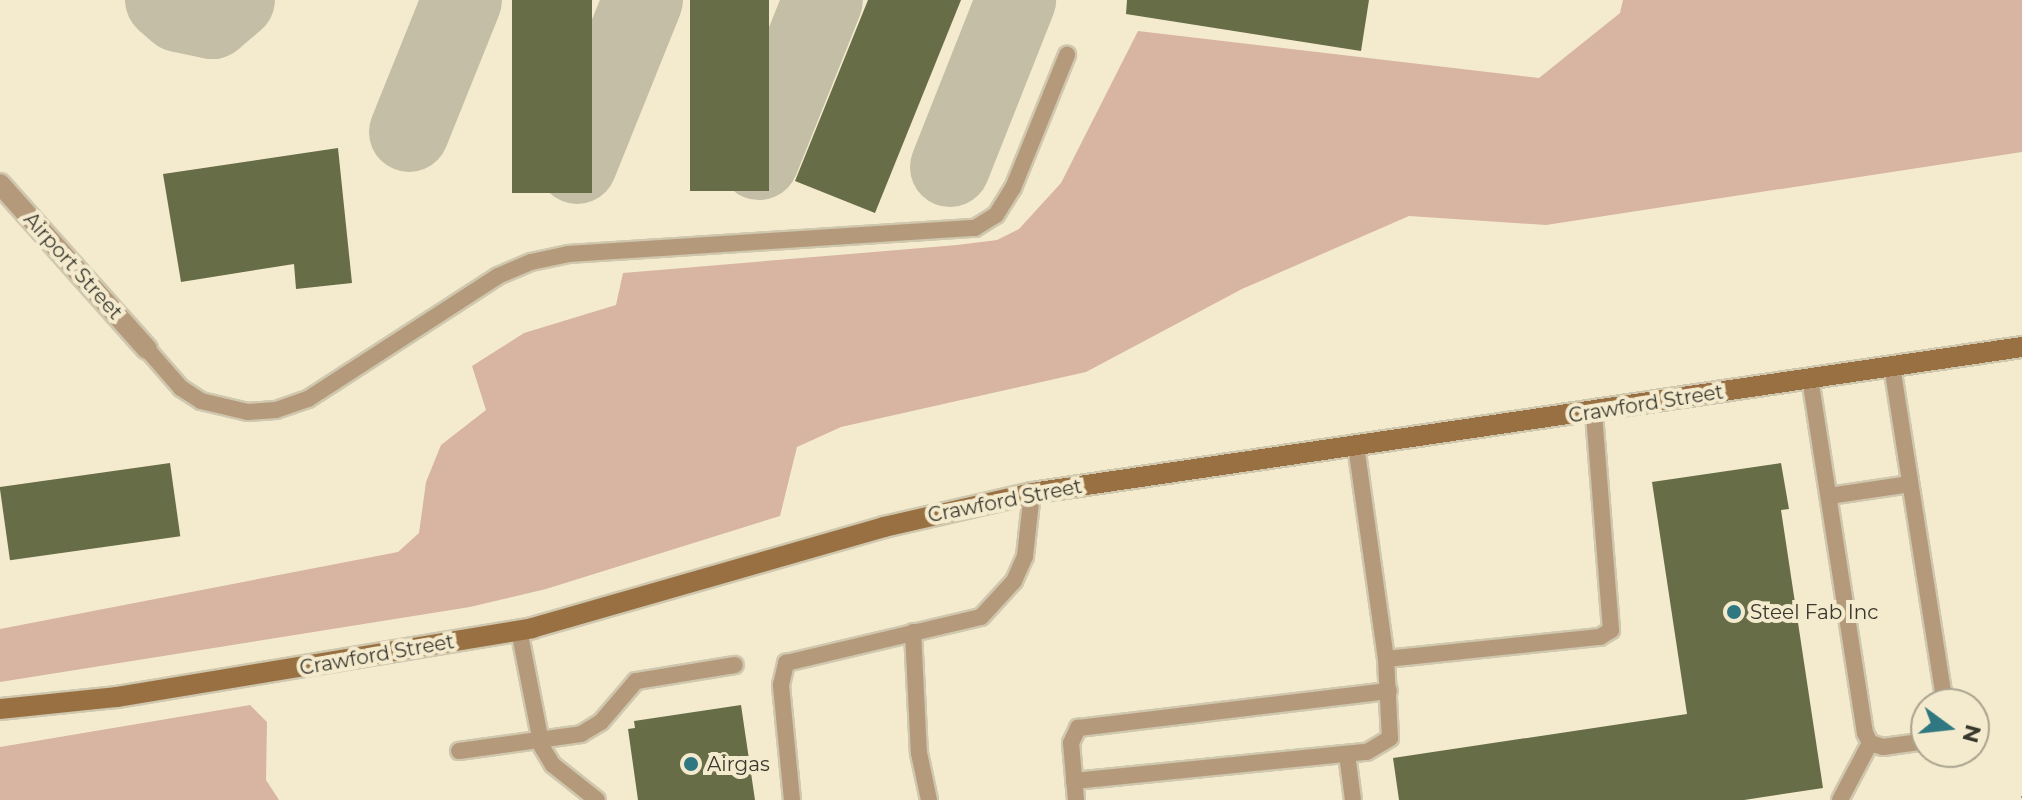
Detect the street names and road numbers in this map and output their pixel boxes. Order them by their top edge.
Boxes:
street label: Airport Street [19,207,127,325]
street label: Crawford Street [1567,380,1725,428]
street label: Crawford Street [926,474,1084,528]
street label: Crawford Street [298,630,456,680]

